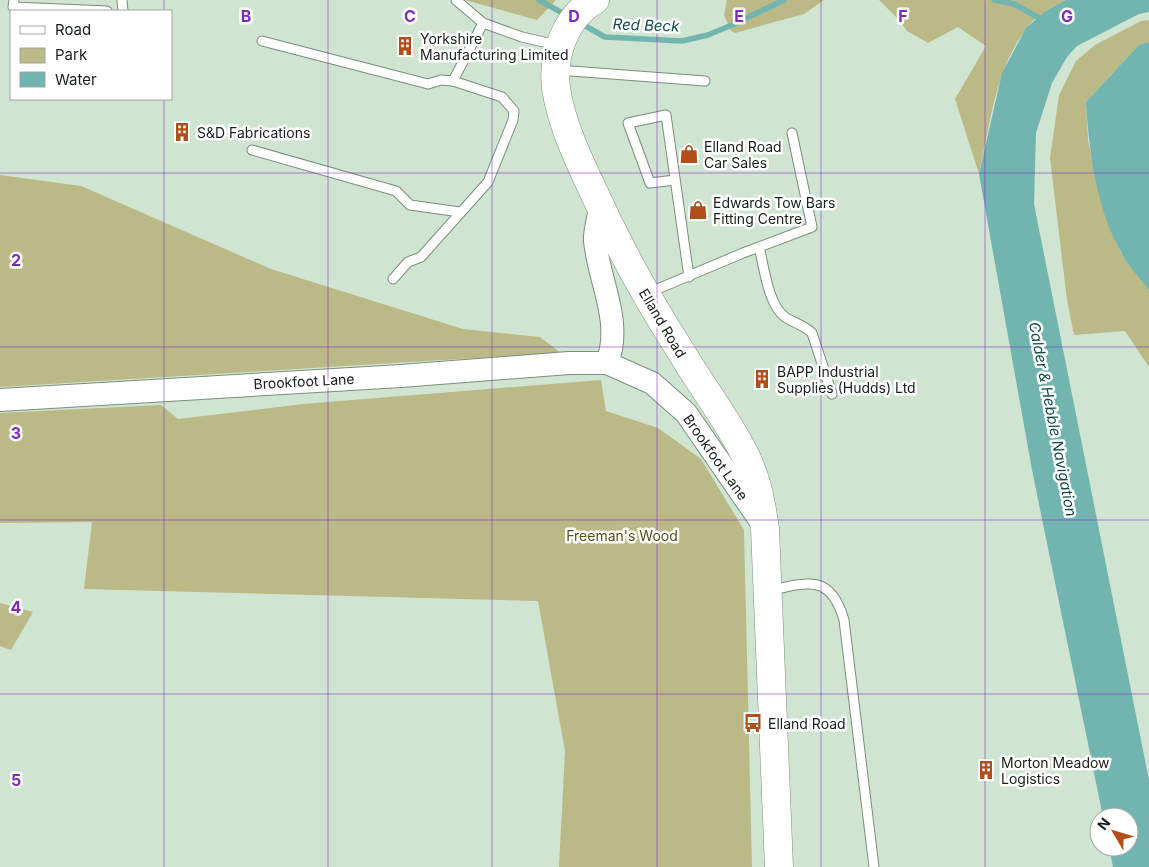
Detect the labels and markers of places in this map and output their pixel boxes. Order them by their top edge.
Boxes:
place label: Yorkshire Manufacturing Limited [420,30,569,63]
building icon: Yorkshire Manufacturing Limited [394,35,416,57]
building icon: S&D Fabrications [171,121,193,143]
place label: S&D Fabrications [197,124,310,141]
place label: Elland Road Car Sales [704,138,782,171]
shop icon: Elland Road Car Sales [678,143,700,165]
place label: Edwards Tow Bars Fitting Centre [713,194,835,227]
shop icon: Edwards Tow Bars Fitting Centre [687,199,709,221]
place label: BAPP Industrial Supplies (Hudds) Ltd [777,363,916,396]
building icon: BAPP Industrial Supplies (Hudds) Ltd [751,368,773,390]
bus stop icon: Elland Road [742,712,764,734]
place label: Elland Road [768,715,846,732]
place label: Morton Meadow Logistics [1001,754,1110,787]
building icon: Morton Meadow Logistics [975,759,997,781]

